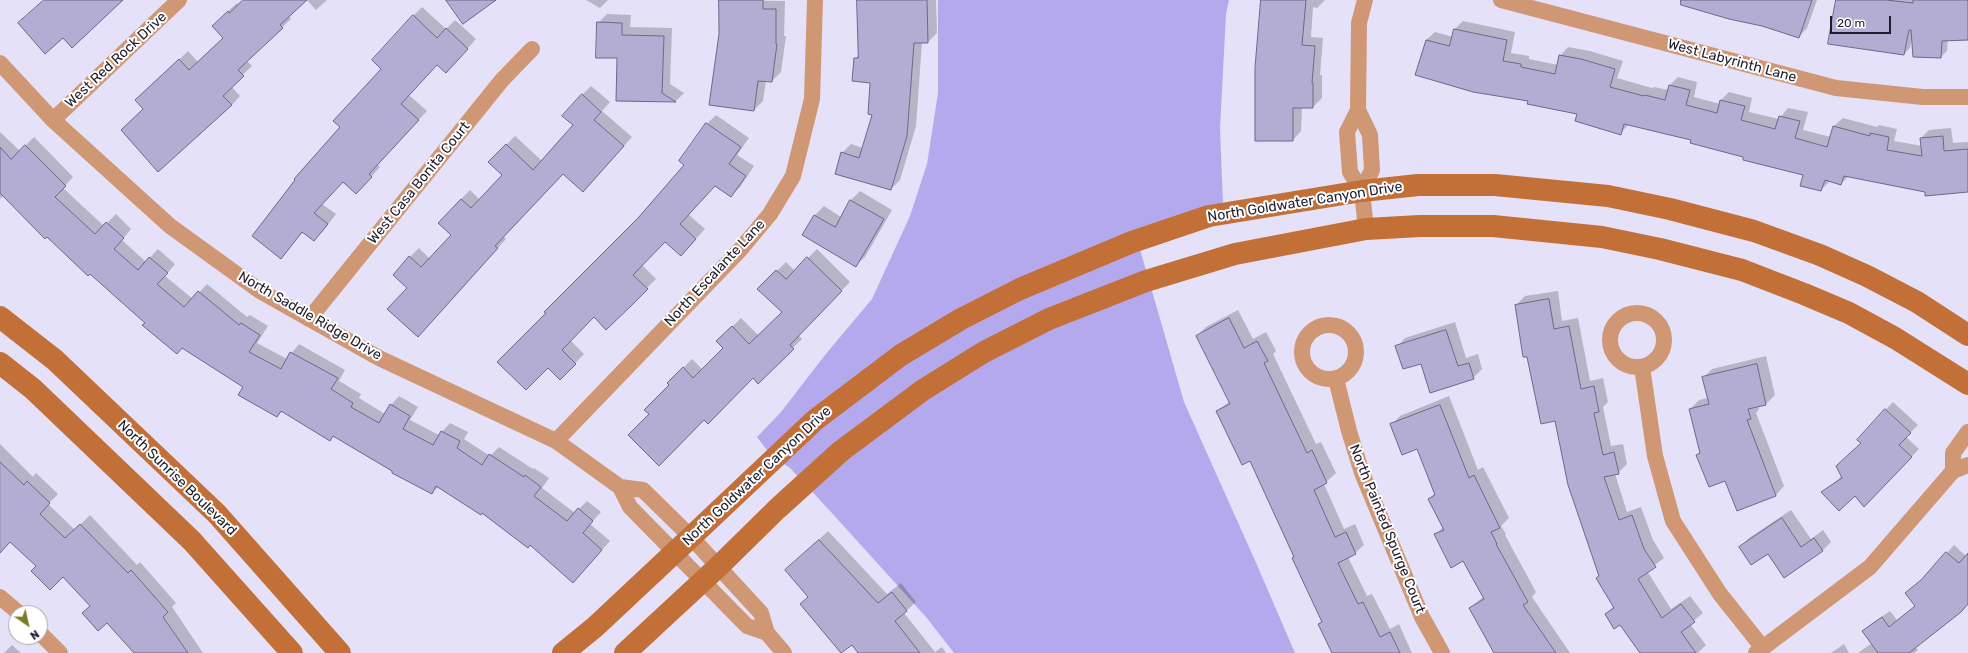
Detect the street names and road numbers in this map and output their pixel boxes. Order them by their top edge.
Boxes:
street label: West Red Rock Drive [62,9,170,111]
street label: West Labyrinth Lane [1666,36,1798,86]
street label: West Casa Bonita Court [364,118,474,248]
street label: North Goldwater Canyon Drive [1206,178,1404,226]
street label: North Escalante Lane [661,216,769,330]
street label: North Saddle Ridge Drive [235,268,385,364]
street label: North Goldwater Canyon Drive [679,403,835,549]
street label: North Sunrise Boulevard [114,417,240,539]
street label: North Painted Spurge Court [1345,442,1429,616]

